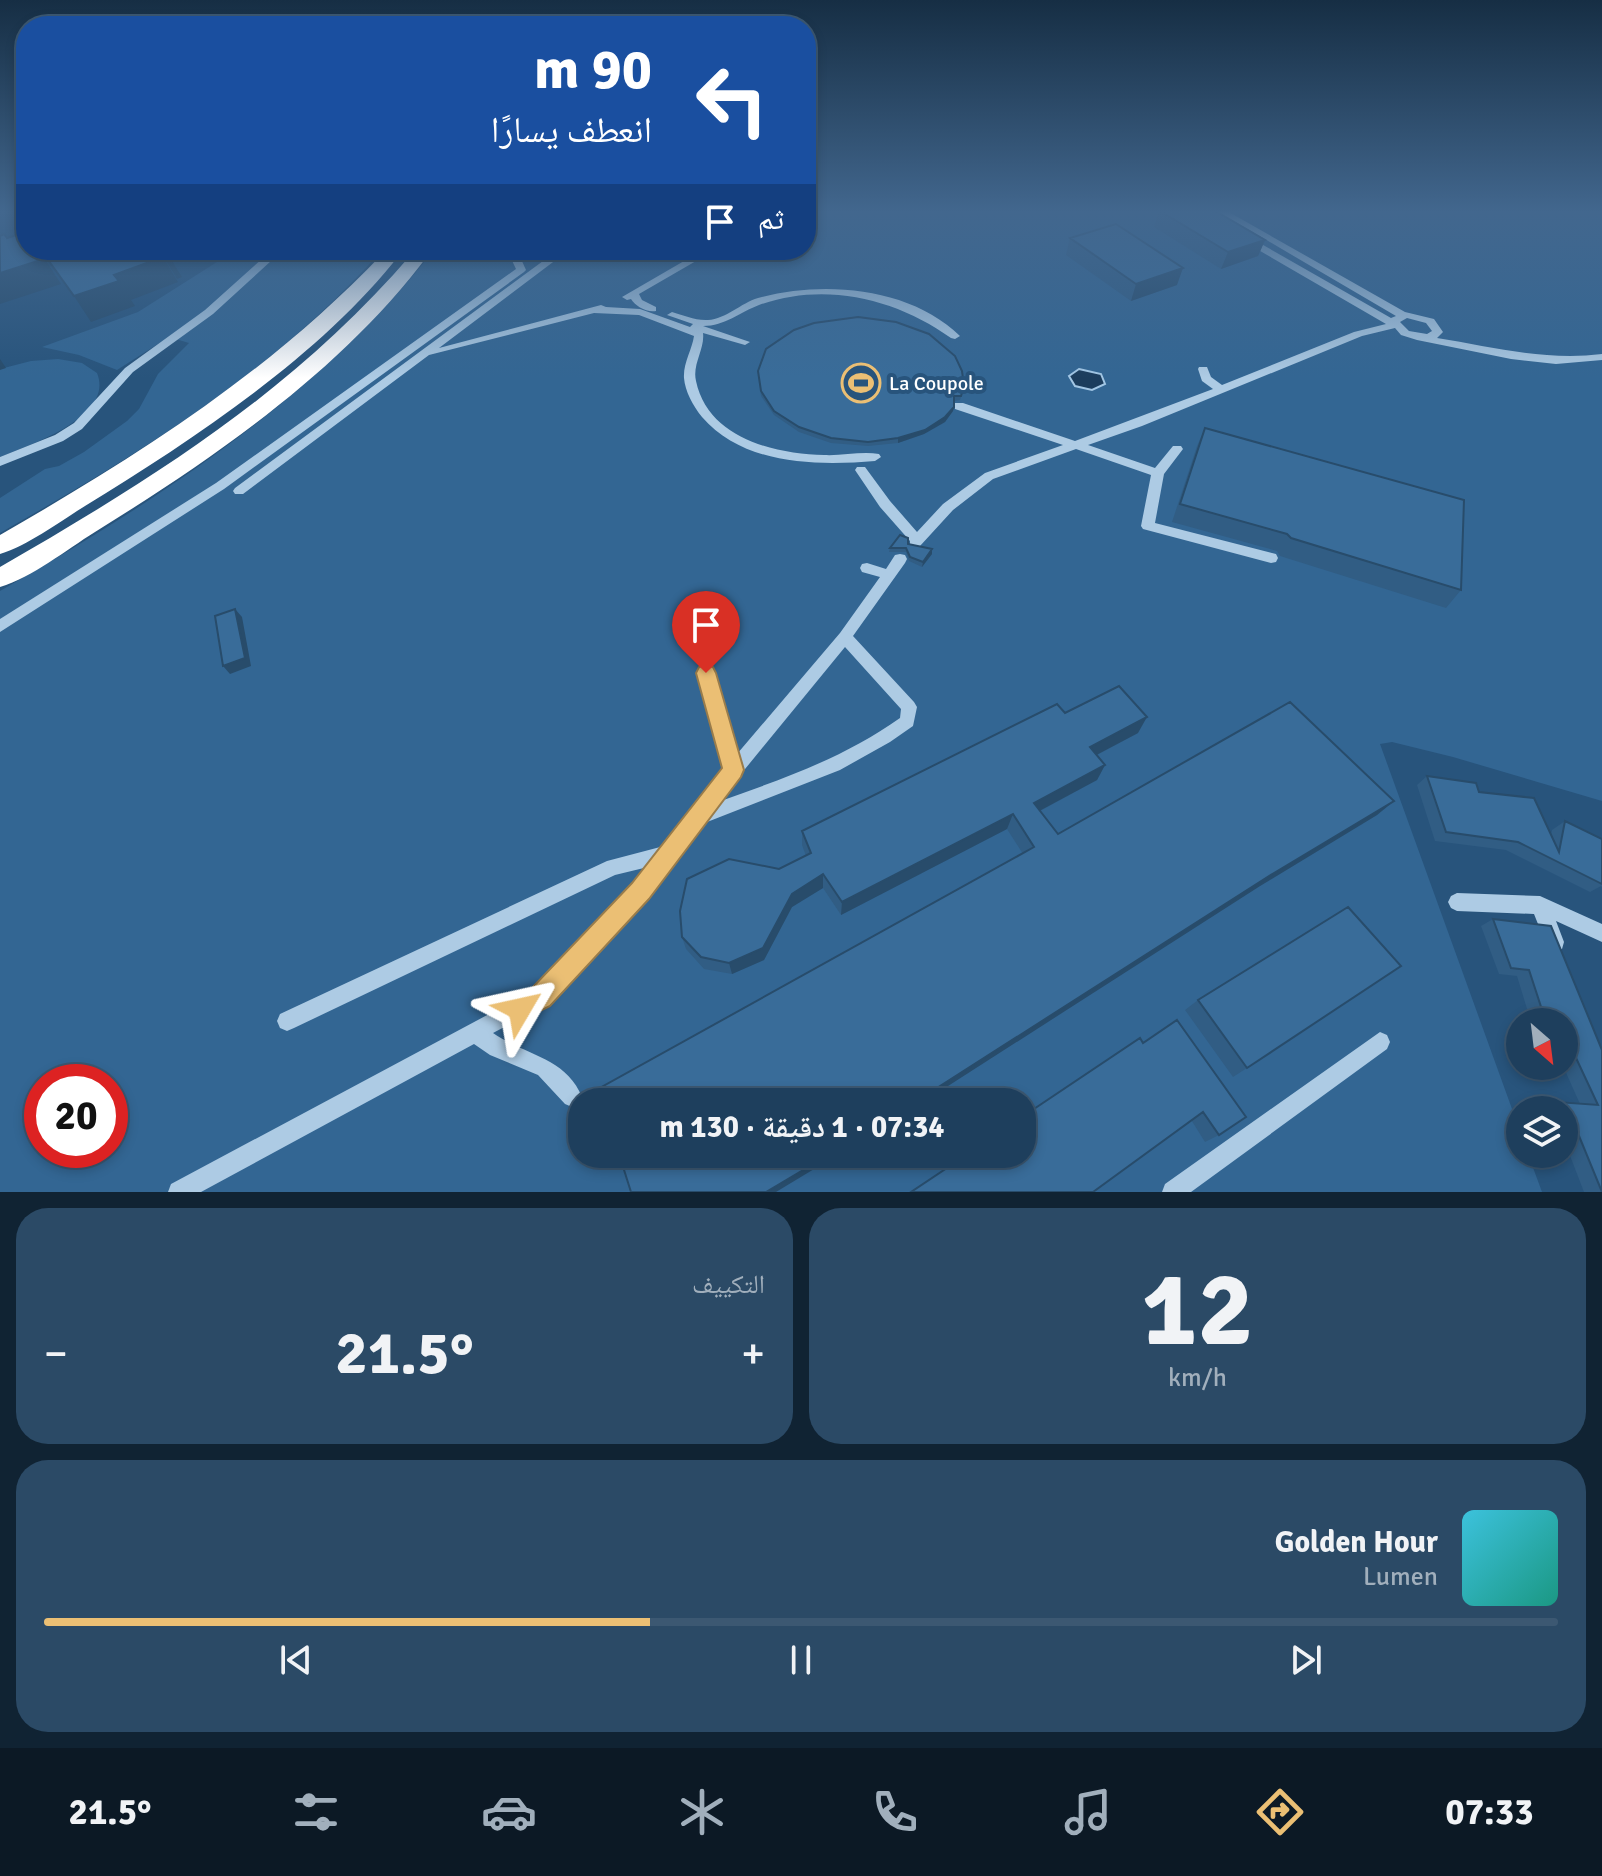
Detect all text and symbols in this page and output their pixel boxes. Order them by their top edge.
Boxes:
text: 90 m [534,35,652,104]
icon: left [680,48,784,152]
text: انعطف يسارًا [491,108,652,153]
icon: arrive [698,200,742,244]
text: ثم [758,201,784,238]
sports icon: La Coupole [840,362,882,404]
place label: La Coupole [889,371,984,396]
pin [672,591,740,673]
icon: arrive [684,603,728,647]
position arrow [478,967,562,1051]
north arrow [1506,1008,1578,1080]
map controls [1506,1008,1578,1168]
speed limit sign: 20 [24,1064,128,1168]
button: layers [1506,1096,1578,1168]
text: 07:34 · 1 دقيقة · 130 m [659,1109,945,1146]
text: 12 [1141,1246,1254,1374]
text: التكييف [692,1269,765,1301]
text: 21.5° [335,1317,474,1391]
text: − [44,1327,68,1381]
text: + [741,1327,765,1381]
text: km/h [1168,1362,1227,1394]
text: Golden Hour [1275,1524,1438,1561]
text: Lumen [1363,1561,1438,1593]
icon: previous [274,1638,318,1682]
icon: pause [779,1638,823,1682]
icon: next [1284,1638,1328,1682]
icon: filters [288,1784,344,1840]
icon: car [481,1784,537,1840]
icon: climate [674,1784,730,1840]
icon: phone [867,1784,923,1840]
icon: music [1060,1784,1116,1840]
icon: directions [1252,1784,1308,1840]
text: 21.5° [68,1790,152,1835]
text: 07:33 [1445,1790,1534,1835]

